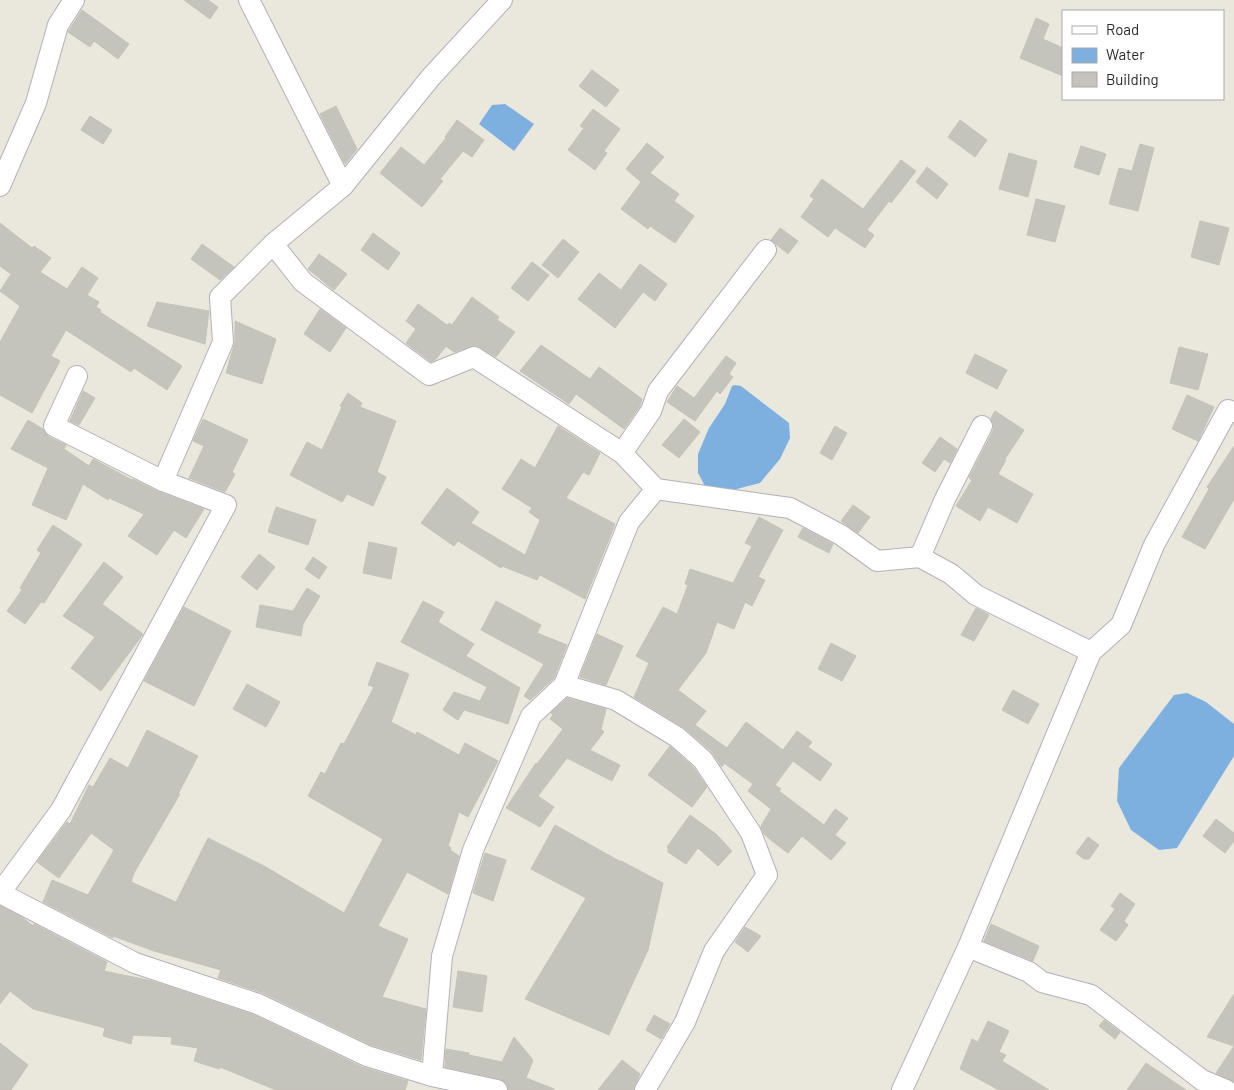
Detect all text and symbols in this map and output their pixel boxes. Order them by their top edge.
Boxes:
legend [1062,10,1224,100]
text: Road [1106,20,1139,38]
text: Water [1106,45,1145,63]
text: Building [1106,70,1159,88]

